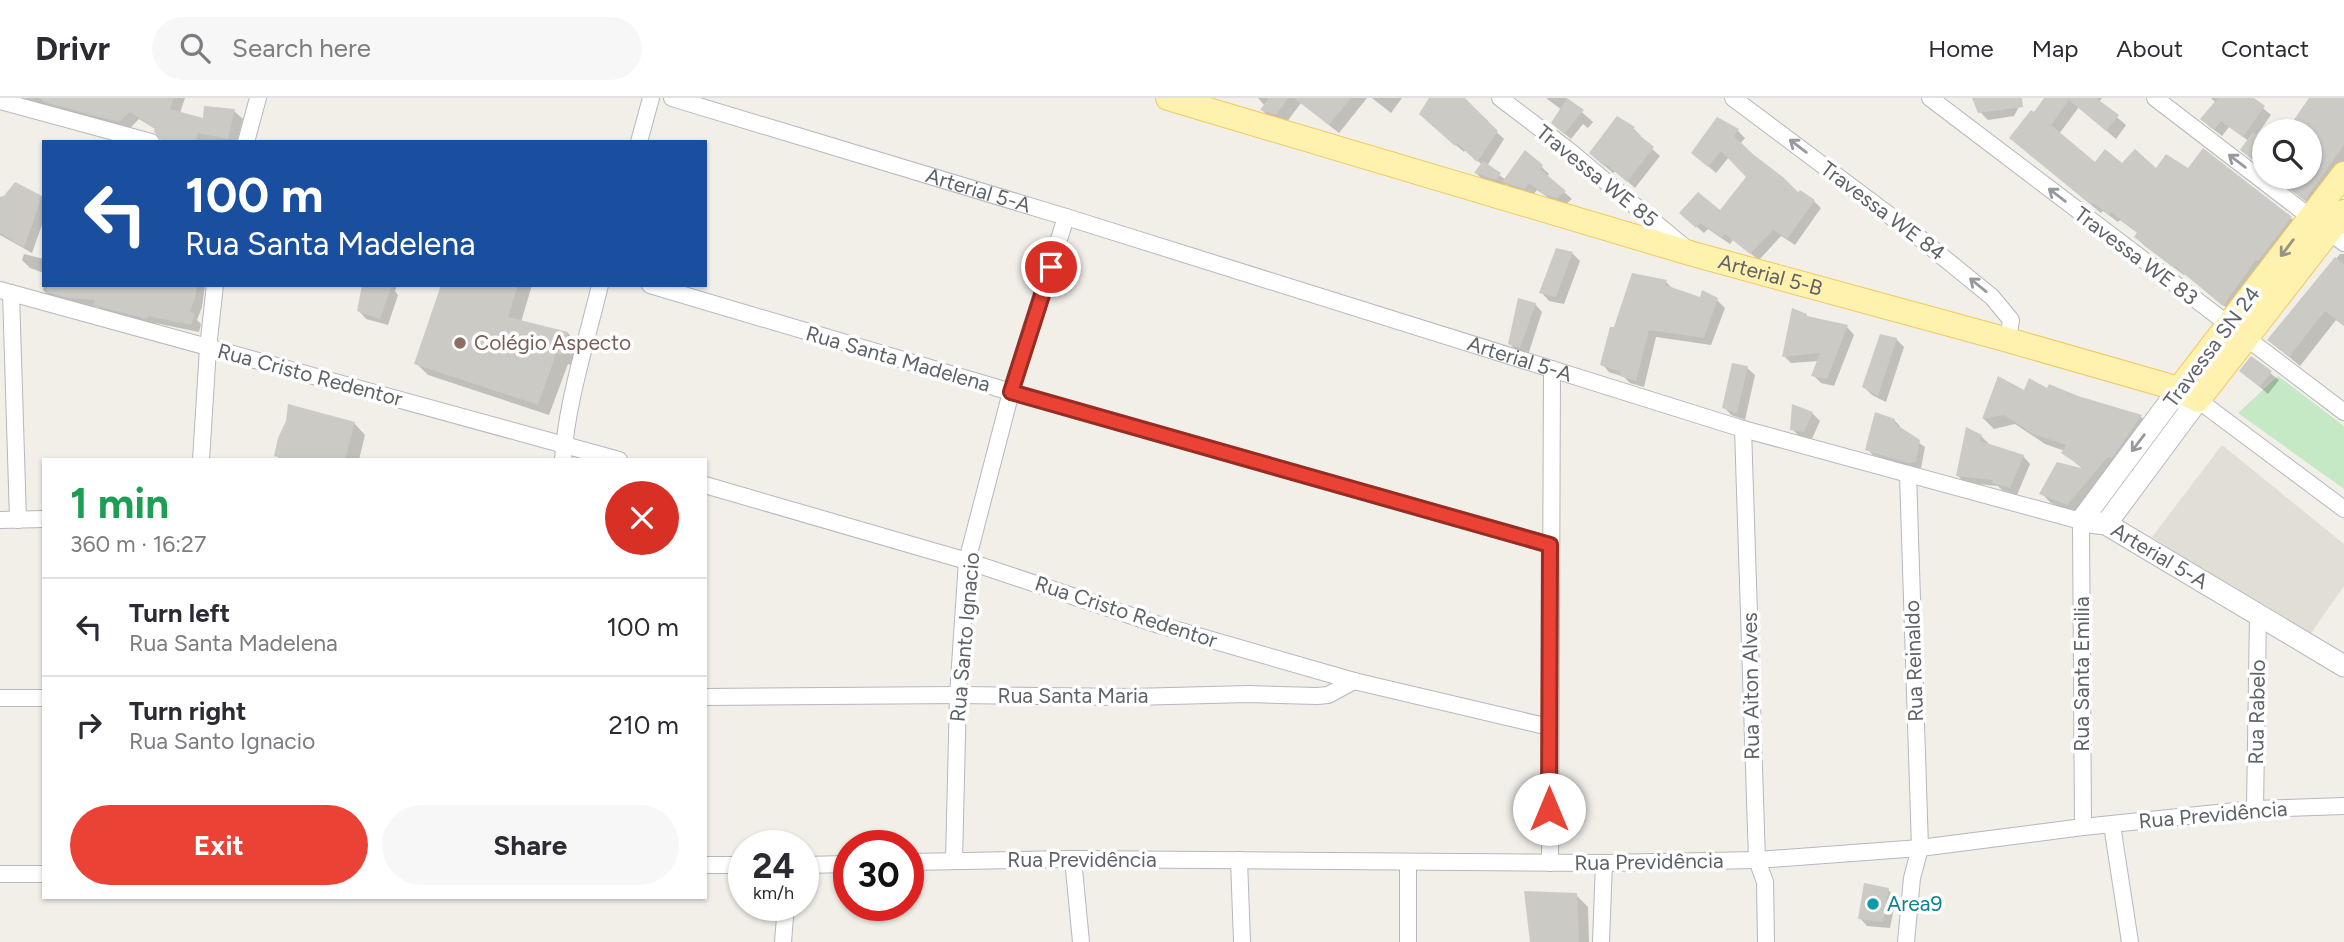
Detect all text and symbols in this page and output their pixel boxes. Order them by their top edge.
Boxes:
search box [152,17,642,80]
text: Drivr [35,29,110,68]
icon: search [176,29,214,67]
text: Search here [232,32,371,64]
text: Home [1928,34,1994,63]
text: Map [2032,34,2078,63]
text: About [2116,34,2183,63]
text: Contact [2221,34,2309,63]
street label: Travessa WE 85 [1532,119,1663,232]
map controls [2252,119,2322,189]
button: search [2252,119,2322,189]
one-way arrow [1789,139,1807,154]
one-way arrow [2228,153,2247,168]
street label: Travessa WE 84 [1816,156,1951,266]
street label: Arterial 5-A [923,162,1034,218]
text: 100 m [185,165,324,224]
icon: left [70,168,161,259]
one-way arrow [2048,188,2067,203]
street label: Travessa WE 83 [2070,201,2203,310]
text: Rua Santa Madelena [185,225,475,263]
pin [1021,237,1081,297]
one-way arrow [2280,238,2295,256]
icon: arrive [1032,248,1070,286]
street label: Arterial 5-B [1716,249,1825,301]
one-way arrow [1969,277,1987,293]
street label: Travessa SN 24 [2158,281,2265,412]
street label: Rua Santa Madelena [803,320,993,397]
place label: Colégio Aspecto [474,330,631,355]
street label: Arterial 5-A [1464,330,1575,387]
marker: Colégio Aspecto [452,335,468,351]
street label: Rua Cristo Redentor [215,338,405,411]
one-way arrow [2131,434,2146,452]
text: 1 min [70,478,169,529]
button: close [605,481,679,555]
street label: Arterial 5-A [2107,517,2213,594]
text: 360 m · 16:27 [70,530,206,558]
street label: Rua Santo Ignacio [945,551,984,723]
street label: Rua Cristo Redentor [1032,570,1220,653]
street label: Rua Santa Emilia [2069,596,2094,752]
text: Turn left [129,597,230,629]
street label: Rua Reinaldo [1899,600,1928,722]
icon: left [70,608,108,646]
text: 100 m [606,611,679,643]
street label: Rua Aiton Alves [1737,612,1764,760]
text: Rua Santa Madelena [129,629,338,657]
street label: Rua Rabelo [2243,659,2270,765]
street label: Rua Santa Maria [997,683,1149,708]
text: Turn right [129,695,246,727]
icon: right [70,706,108,744]
text: 210 m [609,709,679,741]
text: Rua Santo Ignacio [129,727,315,755]
position arrow [1512,772,1586,846]
street label: Rua Previdência [2137,796,2288,833]
button: Exit [70,805,368,885]
button: Share [382,805,679,885]
speed limit sign: 30 [833,830,924,921]
text: 24 [752,845,795,887]
street label: Rua Previdência [1007,847,1157,872]
street label: Rua Previdência [1574,848,1724,875]
text: km/h [753,882,794,904]
place label: Area9 [1887,891,1942,916]
marker: Area9 [1865,896,1881,912]

